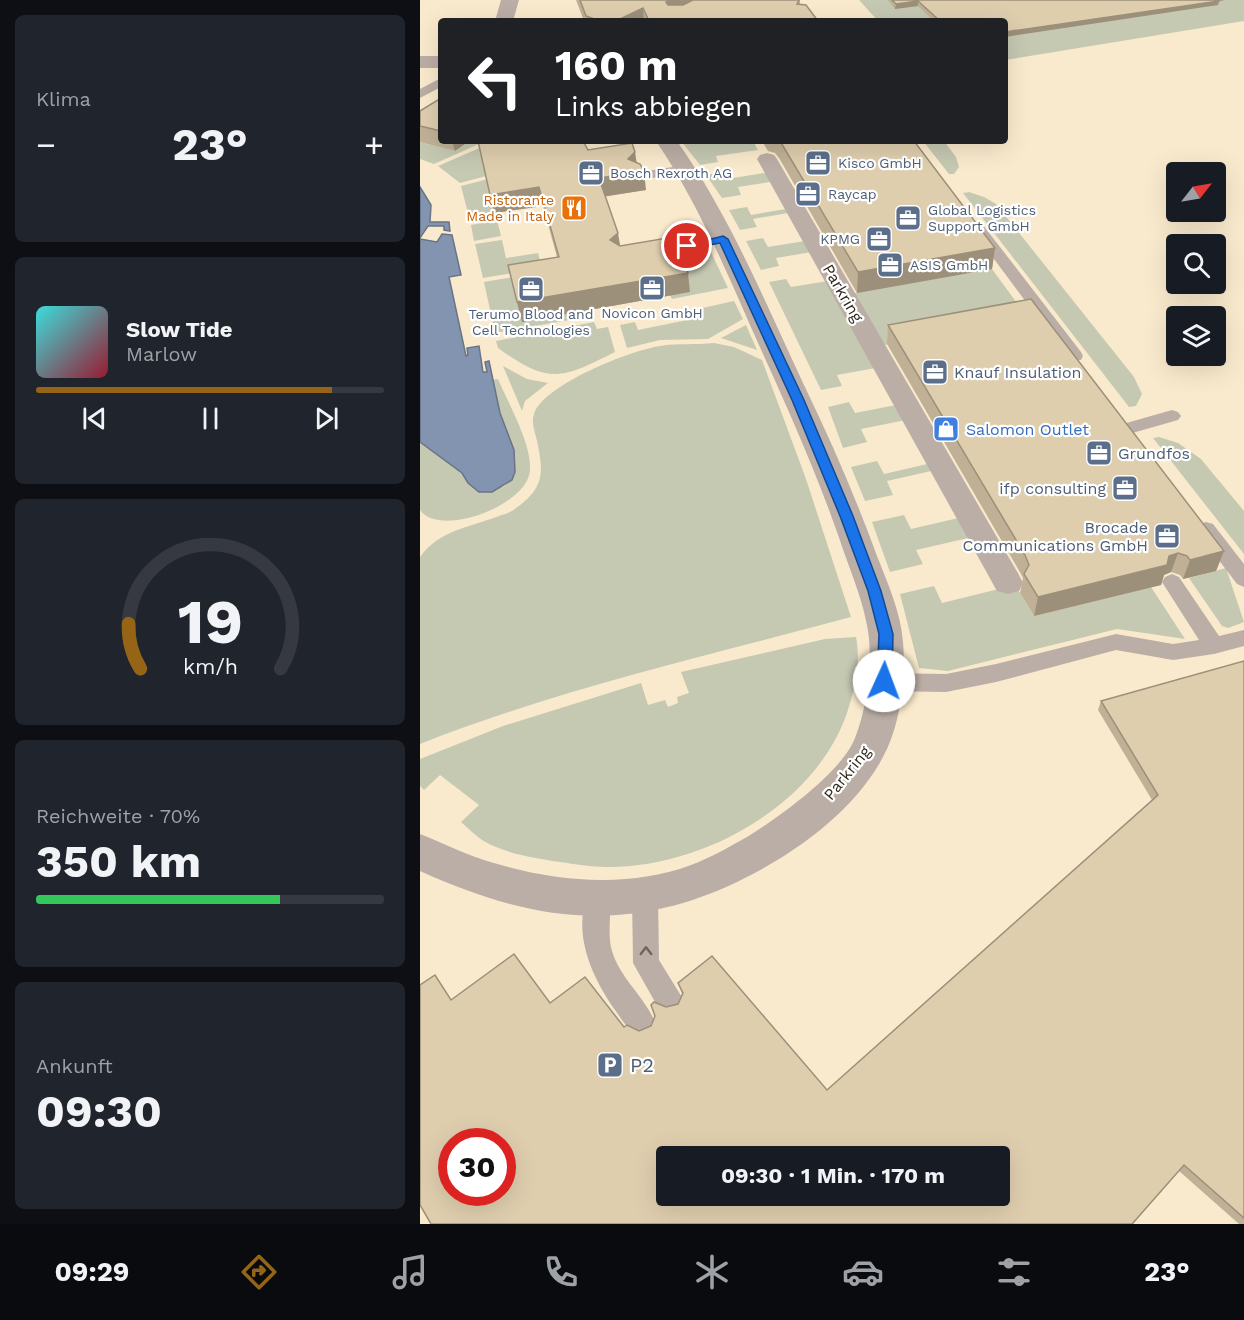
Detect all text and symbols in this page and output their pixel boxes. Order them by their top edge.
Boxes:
text: 160 m [555,41,678,90]
icon: left [456,42,534,120]
text: Klima [36,87,91,111]
text: Links abbiegen [555,91,752,123]
text: 23° [172,118,248,171]
text: − [36,125,56,164]
text: + [364,125,384,164]
office icon: Kisco GmbH [803,148,833,178]
place label: Kisco GmbH [838,155,922,171]
office icon: Bosch Rexroth AG [576,158,606,188]
north arrow [1166,162,1226,222]
map controls [1166,162,1226,366]
place label: Bosch Rexroth AG [610,165,732,181]
office icon: Raycap [793,179,823,209]
place label: Raycap [828,186,877,202]
place label: Ristorante Made in Italy [466,192,555,224]
restaurant icon: Ristorante Made in Italy [559,193,589,223]
place label: Global Logistics Support GmbH [928,202,1036,234]
office icon: Global Logistics Support GmbH [893,203,923,233]
pin [661,220,712,271]
office icon: KPMG [864,224,894,254]
icon: arrive [670,229,703,262]
place label: KPMG [820,231,860,247]
button: search [1166,234,1226,294]
office icon: ASIS GmbH [875,250,905,280]
place label: ASIS GmbH [910,257,988,273]
street label: Parkring [819,261,867,326]
office icon: Novicon GmbH [637,273,667,303]
office icon: Terumo Blood and Cell Technologies [516,274,546,304]
place label: Novicon GmbH [601,305,703,321]
place label: Terumo Blood and Cell Technologies [468,306,594,338]
button: layers [1166,306,1226,366]
text: Slow Tide [126,317,233,342]
text: Marlow [126,342,197,366]
office icon: Knauf Insulation [920,357,950,387]
place label: Knauf Insulation [954,363,1081,382]
icon: previous [78,402,111,435]
icon: pause [194,402,227,435]
icon: next [310,402,343,435]
shop icon: Salomon Outlet [931,414,961,444]
place label: Salomon Outlet [966,420,1089,439]
office icon: Grundfos [1084,438,1114,468]
place label: Grundfos [1118,444,1190,463]
office icon: ifp consulting [1110,473,1140,503]
place label: ifp consulting [999,479,1106,498]
place label: Brocade Communications GmbH [962,518,1148,555]
office icon: Brocade Communications GmbH [1152,521,1182,551]
text: 19 [177,585,243,658]
position arrow [852,649,916,713]
text: km/h [182,654,238,679]
street label: Parkring [820,742,875,804]
text: Reichweite · 70% [36,804,200,828]
text: 350 km [36,835,201,888]
one-way arrow [640,947,652,956]
parking icon: P2 [595,1050,625,1080]
place label: P2 [630,1053,654,1077]
text: Ankunft [36,1054,113,1078]
text: 09:30 [36,1085,162,1138]
speed limit sign: 30 [438,1128,516,1206]
text: 09:30 · 1 Min. · 170 m [721,1163,945,1188]
icon: directions [238,1251,280,1293]
icon: music [389,1251,431,1293]
icon: phone [540,1251,582,1293]
icon: climate [691,1251,733,1293]
icon: car [842,1251,884,1293]
icon: filters [993,1251,1035,1293]
text: 09:29 [54,1256,129,1288]
text: 23° [1144,1256,1190,1288]

